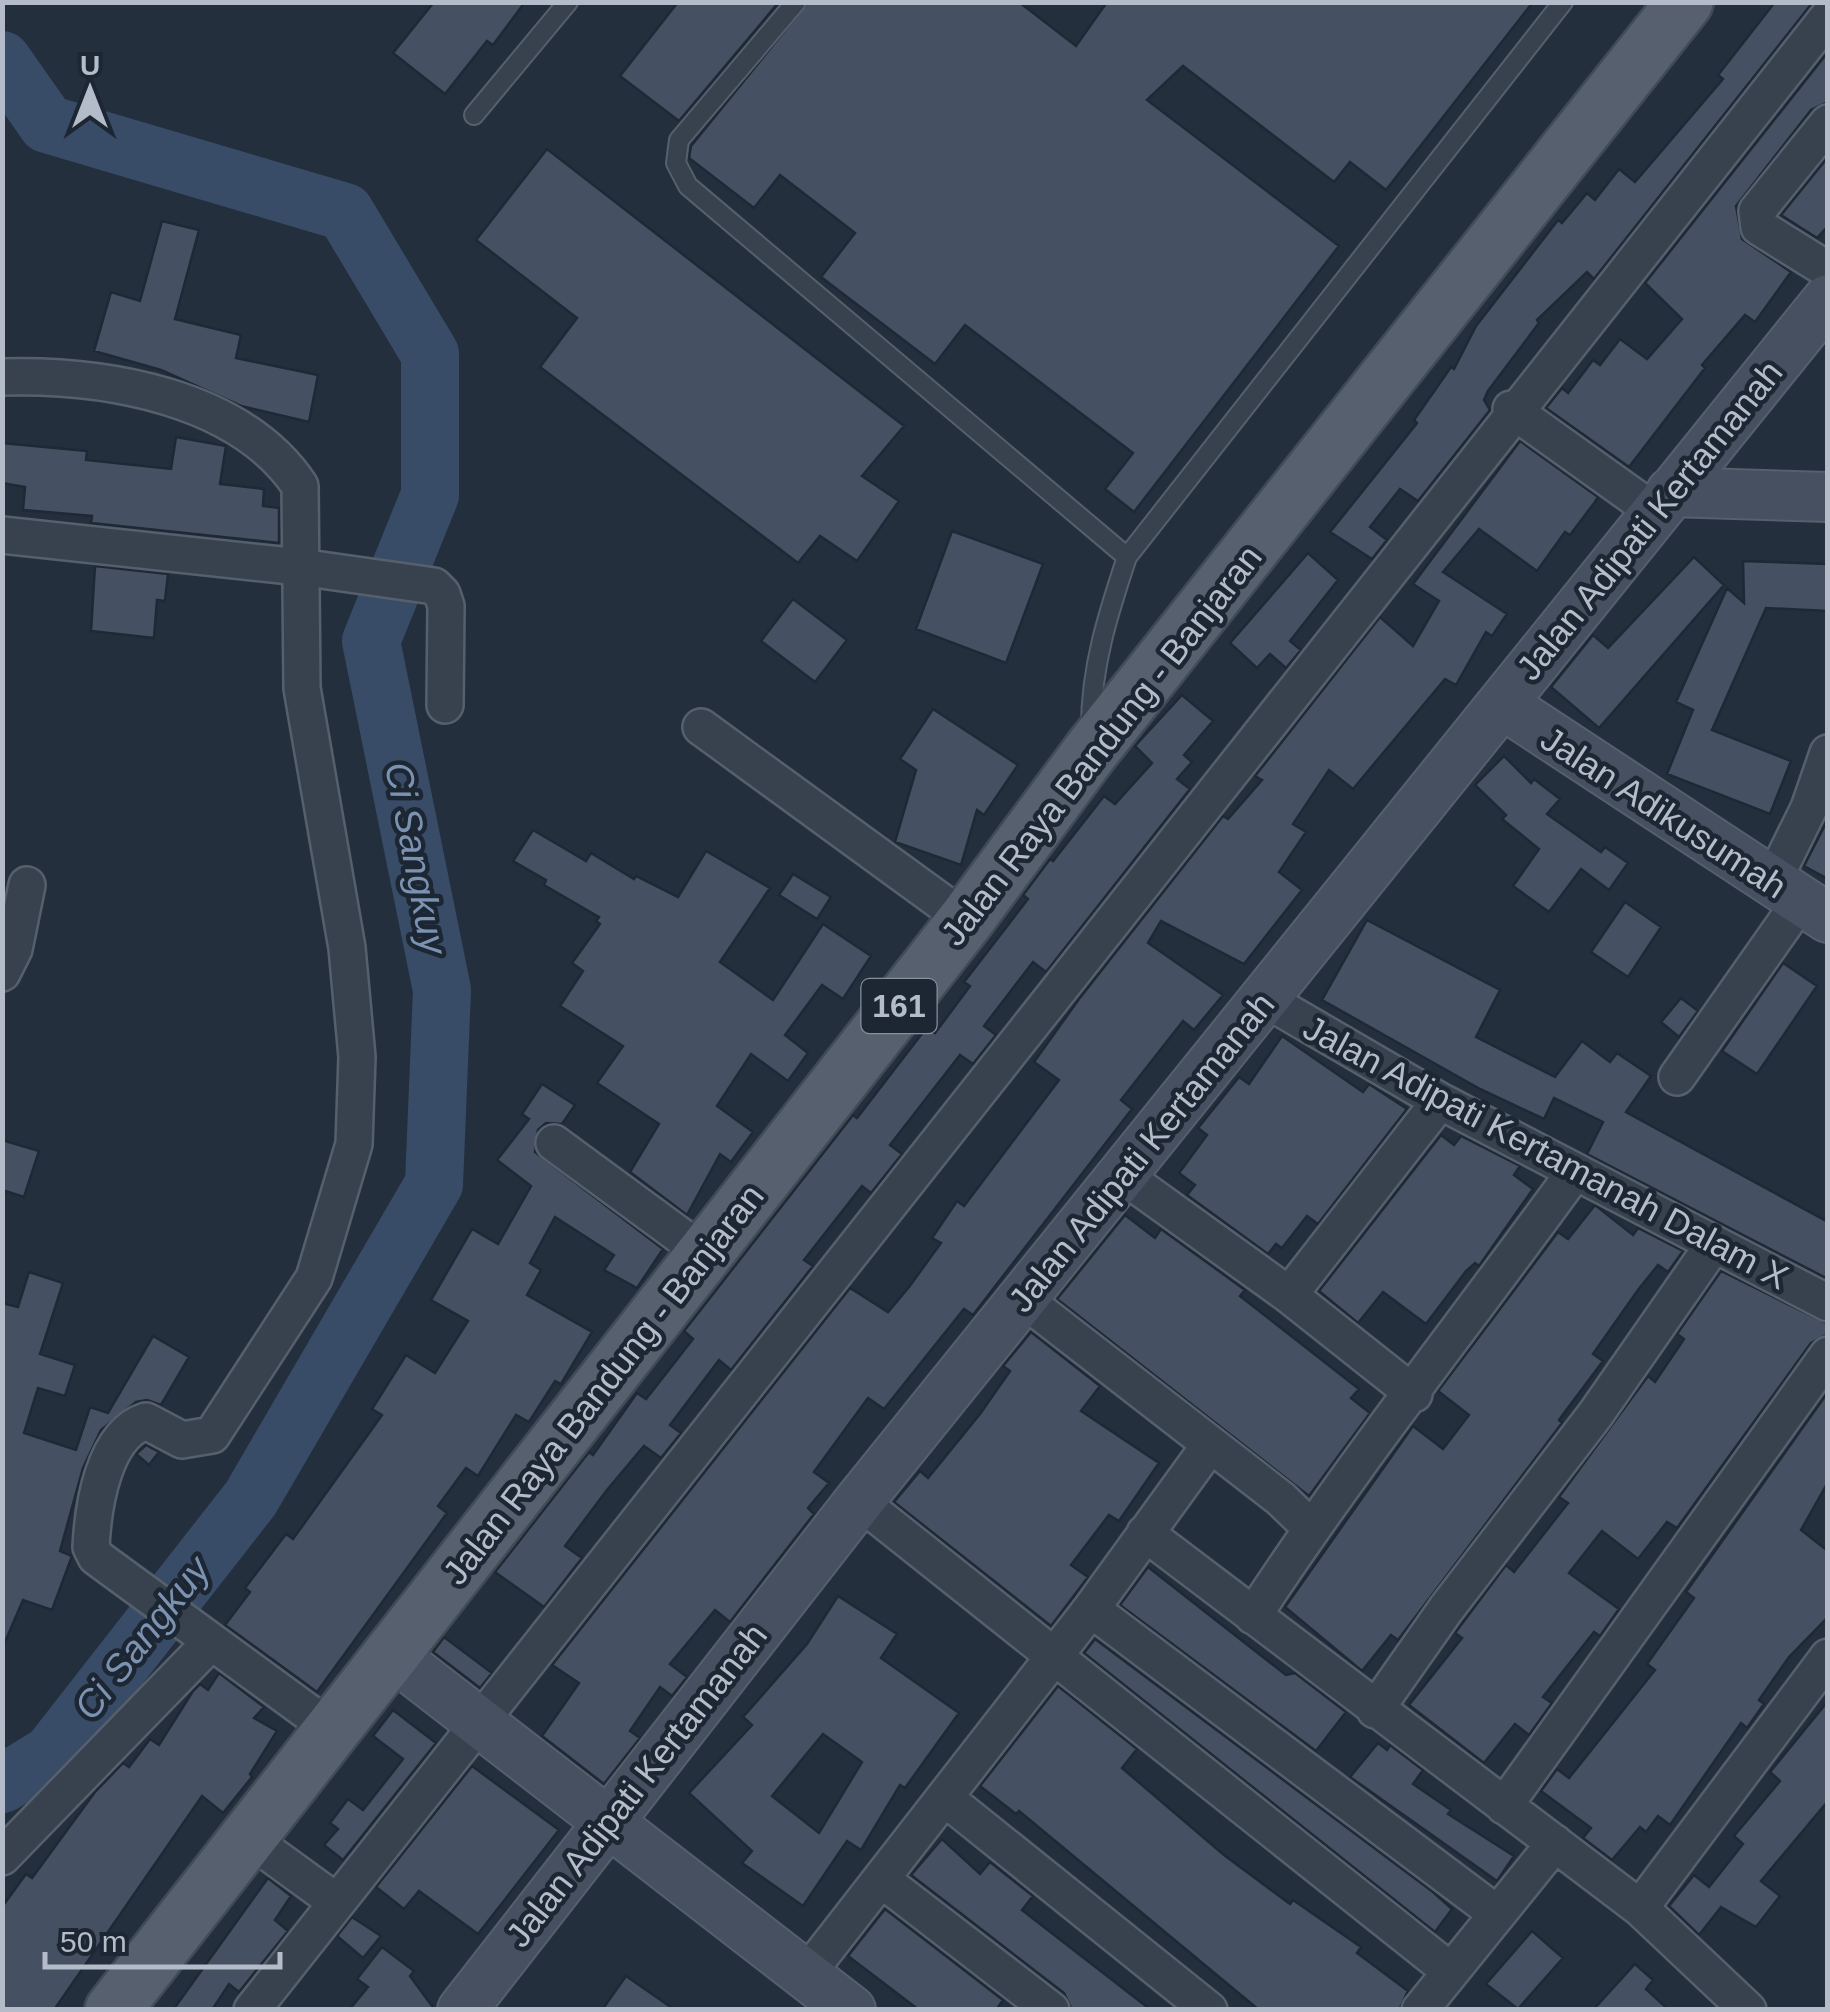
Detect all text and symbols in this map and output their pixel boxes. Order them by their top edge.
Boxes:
north arrow [40,40,140,140]
text: U [80,50,100,81]
street label: Jalan Adipati Kertamanah [1508,353,1790,687]
street label: Jalan Raya Bandung - Banjaran [933,538,1269,952]
street label: Jalan Adikusumah [1534,718,1794,906]
water label: Ci Sangkuy [377,759,456,959]
road number: 161 [862,979,936,1033]
street label: Jalan Adipati Kertamanah [1000,985,1282,1319]
street label: Jalan Adipati Kertamanah Dalam X [1297,1007,1795,1297]
street label: Jalan Raya Bandung - Banjaran [435,1177,771,1591]
water label: Ci Sangkuy [66,1547,220,1727]
street label: Jalan Adipati Kertamanah [498,1616,774,1954]
scale bar [45,1907,280,1969]
text: 50 m [60,1925,127,1958]

